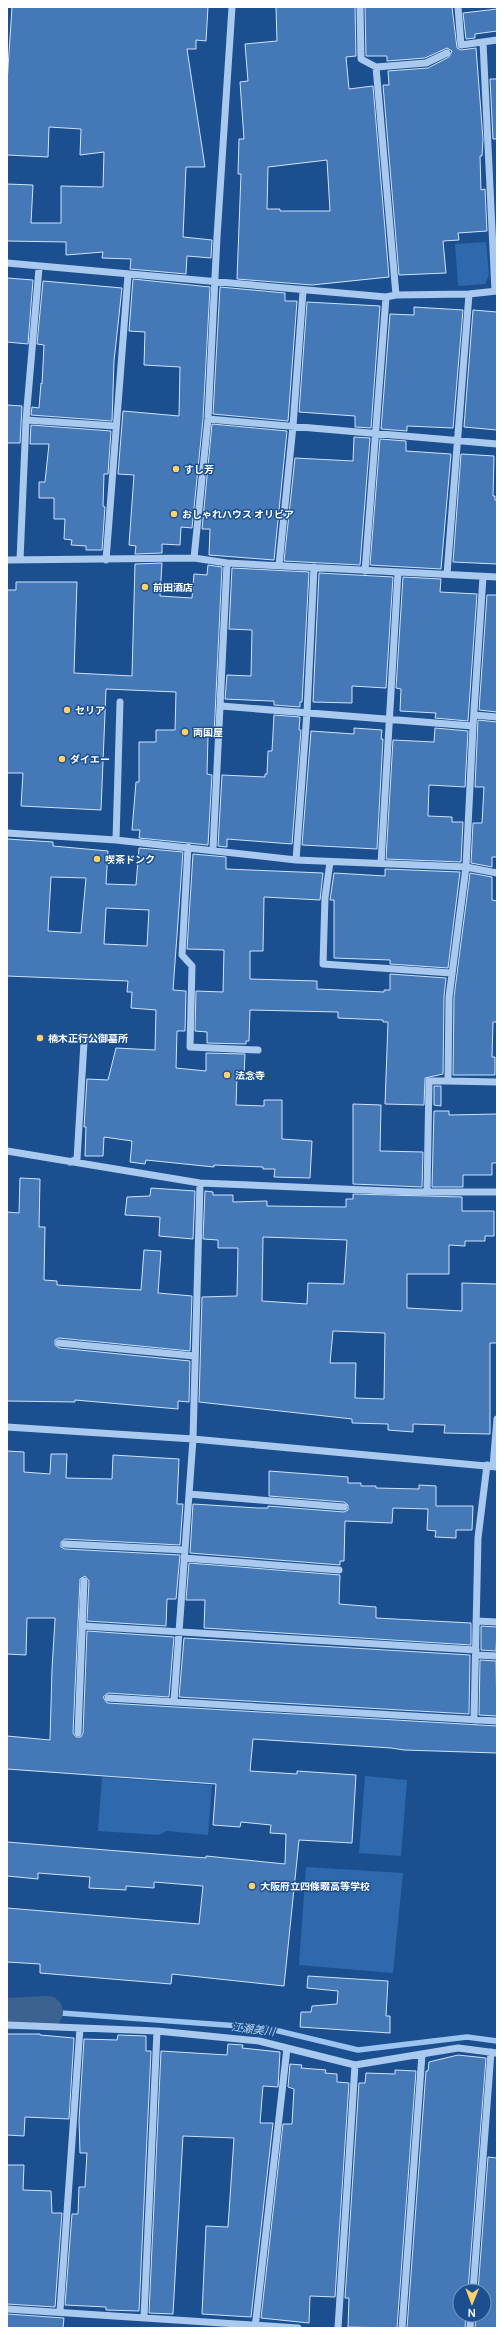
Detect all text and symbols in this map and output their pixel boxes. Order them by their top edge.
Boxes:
place label: すし芳 [184,462,214,476]
marker: すし芳 [171,464,181,474]
place label: おしゃれハウス オリビア [182,507,294,521]
marker: おしゃれハウス オリビア [169,509,179,519]
place label: 前田酒店 [153,580,193,594]
marker: 前田酒店 [140,582,150,592]
place label: セリア [75,703,105,717]
marker: セリア [62,705,72,715]
place label: 両国屋 [193,725,223,739]
marker: 両国屋 [180,727,190,737]
place label: ダイエー [70,752,110,766]
marker: ダイエー [57,754,67,764]
place label: 喫茶ドンク [105,852,155,866]
marker: 喫茶ドンク [92,854,102,864]
place label: 楠木正行公御墓所 [48,1031,128,1045]
marker: 楠木正行公御墓所 [35,1033,45,1043]
place label: 法念寺 [235,1068,265,1082]
marker: 法念寺 [222,1070,232,1080]
place label: 大阪府立四條畷高等学校 [260,1879,370,1893]
marker: 大阪府立四條畷高等学校 [247,1881,257,1891]
water label: 江瀬美川 [230,2018,277,2039]
north arrow [452,2283,492,2323]
text: N [468,2306,476,2321]

